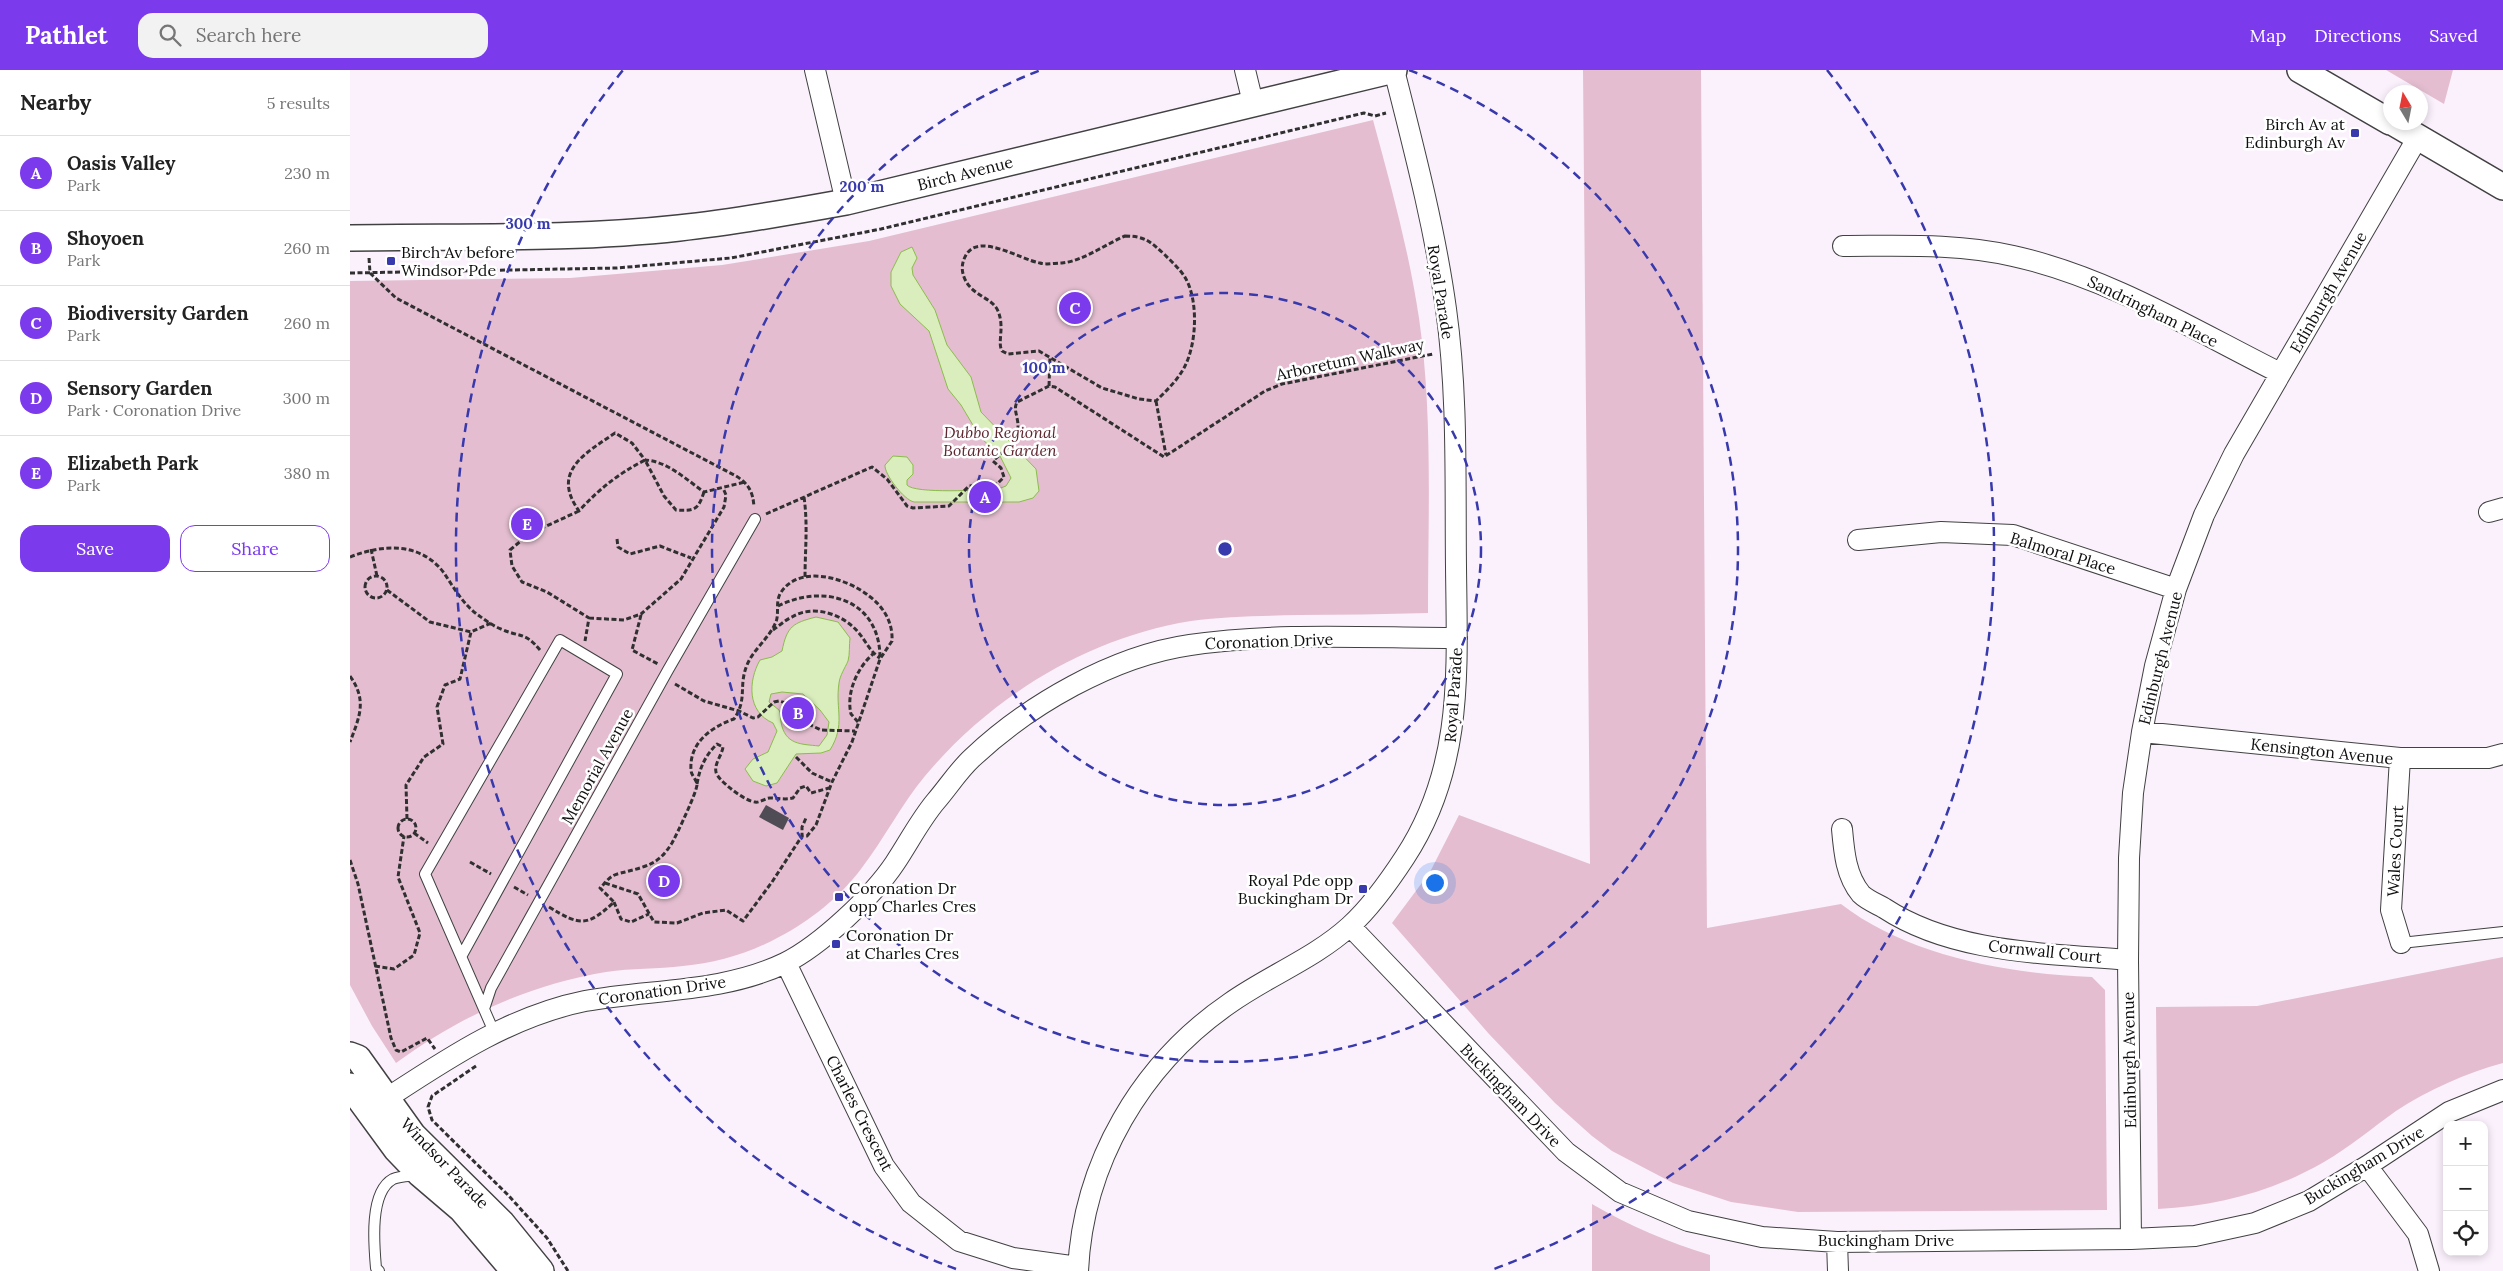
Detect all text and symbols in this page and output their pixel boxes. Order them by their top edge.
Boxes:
search box [138,13,488,58]
text: Pathlet [25,20,108,51]
icon: search [156,21,184,49]
text: Search here [196,23,301,47]
text: Map [2250,24,2286,47]
text: Directions [2314,24,2401,47]
text: Saved [2429,24,2478,47]
north arrow [2383,85,2428,130]
text: Nearby [20,89,91,116]
text: 5 results [267,93,330,113]
place label: Birch Av at Edinburgh Av [2245,114,2346,152]
marker: Birch Av at Edinburgh Av [2349,127,2361,139]
text: Oasis Valley [67,151,175,175]
street label: Birch Avenue [915,151,1015,195]
text: A [31,163,41,183]
text: 230 m [284,163,330,183]
text: Park [67,175,100,195]
text: 200 m [840,177,885,196]
text: 300 m [505,214,551,233]
text: Shoyoen [67,226,144,250]
street label: Edinburgh Avenue [2285,227,2371,356]
text: B [31,238,41,258]
text: 260 m [284,238,330,258]
place label: Birch Av before Windsor Pde [401,242,515,280]
street label: Royal Parade [1424,243,1458,341]
text: Park [67,250,100,270]
marker: Birch Av before Windsor Pde [385,255,397,267]
street label: Sandringham Place [2085,271,2222,351]
pin: C [1059,289,1091,327]
text: Biodiversity Garden [67,301,249,325]
text: C [30,313,42,333]
text: 260 m [284,313,330,333]
text: Park [67,325,100,345]
street label: Arboretum Walkway [1273,333,1426,385]
text: 100 m [1023,358,1066,377]
text: Sensory Garden [67,376,212,400]
text: D [30,388,42,408]
text: 300 m [283,388,330,408]
text: Park · Coronation Drive [67,400,241,420]
park label: Dubbo Regional Botanic Garden [943,422,1057,460]
text: Elizabeth Park [67,451,199,475]
text: E [31,463,41,483]
text: 380 m [284,463,330,483]
text: Park [67,475,100,495]
pin: A [969,478,1001,516]
pin: E [511,505,543,543]
button: Save [20,525,170,572]
button: Share [180,525,330,572]
street label: Balmoral Place [2008,527,2118,579]
centre of rings [1216,540,1234,558]
street label: Edinburgh Avenue [2134,589,2186,727]
street label: Coronation Drive [1204,629,1334,653]
street label: Royal Parade [1440,646,1466,743]
pin: B [782,694,814,732]
street label: Memorial Avenue [557,704,637,827]
street label: Kensington Avenue [2250,734,2395,768]
street label: Wales Court [2383,804,2407,897]
pin: D [648,862,680,900]
place label: Royal Pde opp Buckingham Dr [1238,870,1353,908]
your location [1422,870,1448,896]
place label: Coronation Dr opp Charles Cres [849,878,976,916]
marker: Royal Pde opp Buckingham Dr [1357,883,1369,895]
marker: Coronation Dr opp Charles Cres [833,891,845,903]
place label: Coronation Dr at Charles Cres [846,925,959,963]
street label: Cornwall Court [1987,935,2104,967]
marker: Coronation Dr at Charles Cres [830,938,842,950]
street label: Coronation Drive [597,971,727,1009]
street label: Edinburgh Avenue [2118,991,2140,1129]
street label: Buckingham Drive [1456,1039,1566,1151]
street label: Charles Crescent [822,1052,898,1175]
street label: Windsor Parade [397,1113,494,1213]
street label: Buckingham Drive [2300,1121,2428,1209]
map controls [2443,1121,2488,1256]
button: + [2443,1121,2488,1166]
button: − [2443,1166,2488,1211]
button: locate [2443,1211,2488,1256]
street label: Buckingham Drive [1818,1230,1954,1250]

